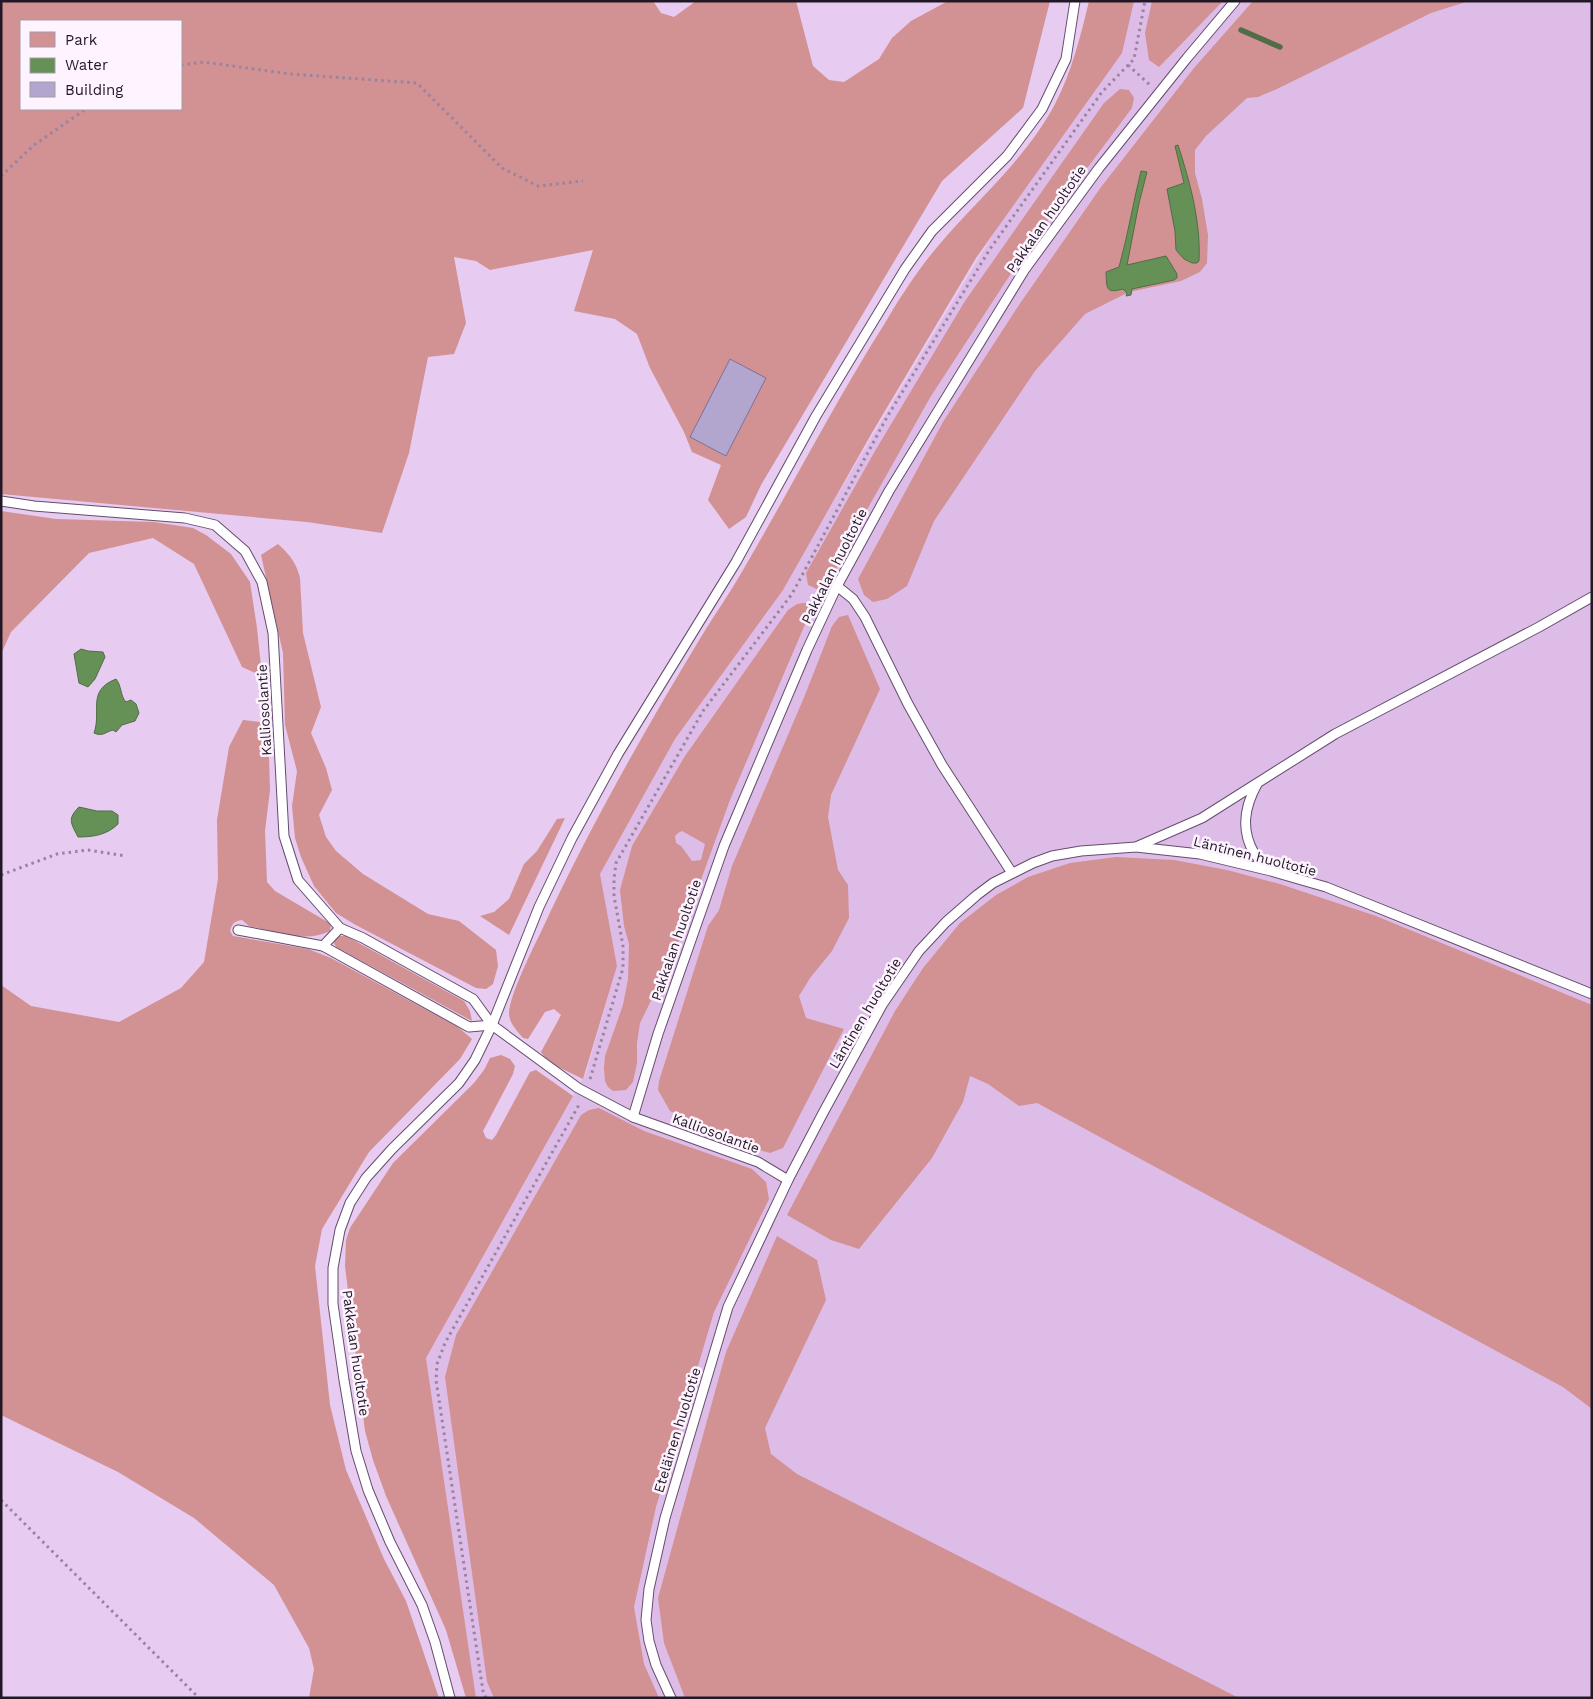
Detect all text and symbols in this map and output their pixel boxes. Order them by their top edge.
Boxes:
legend [20,20,182,110]
text: Park [65,31,98,49]
text: Water [65,56,108,74]
text: Building [65,81,123,99]
street label: Pakkalan huoltotie [1003,162,1089,276]
street label: Pakkalan huoltotie [798,506,870,626]
street label: Kalliosolantie [254,664,274,756]
street label: Läntinen huoltotie [1192,833,1318,879]
street label: Pakkalan huoltotie [648,877,704,1003]
street label: Läntinen huoltotie [826,955,904,1071]
street label: Kalliosolantie [670,1110,762,1156]
street label: Pakkalan huoltotie [339,1289,373,1417]
street label: Eteläinen huoltotie [650,1365,704,1495]

